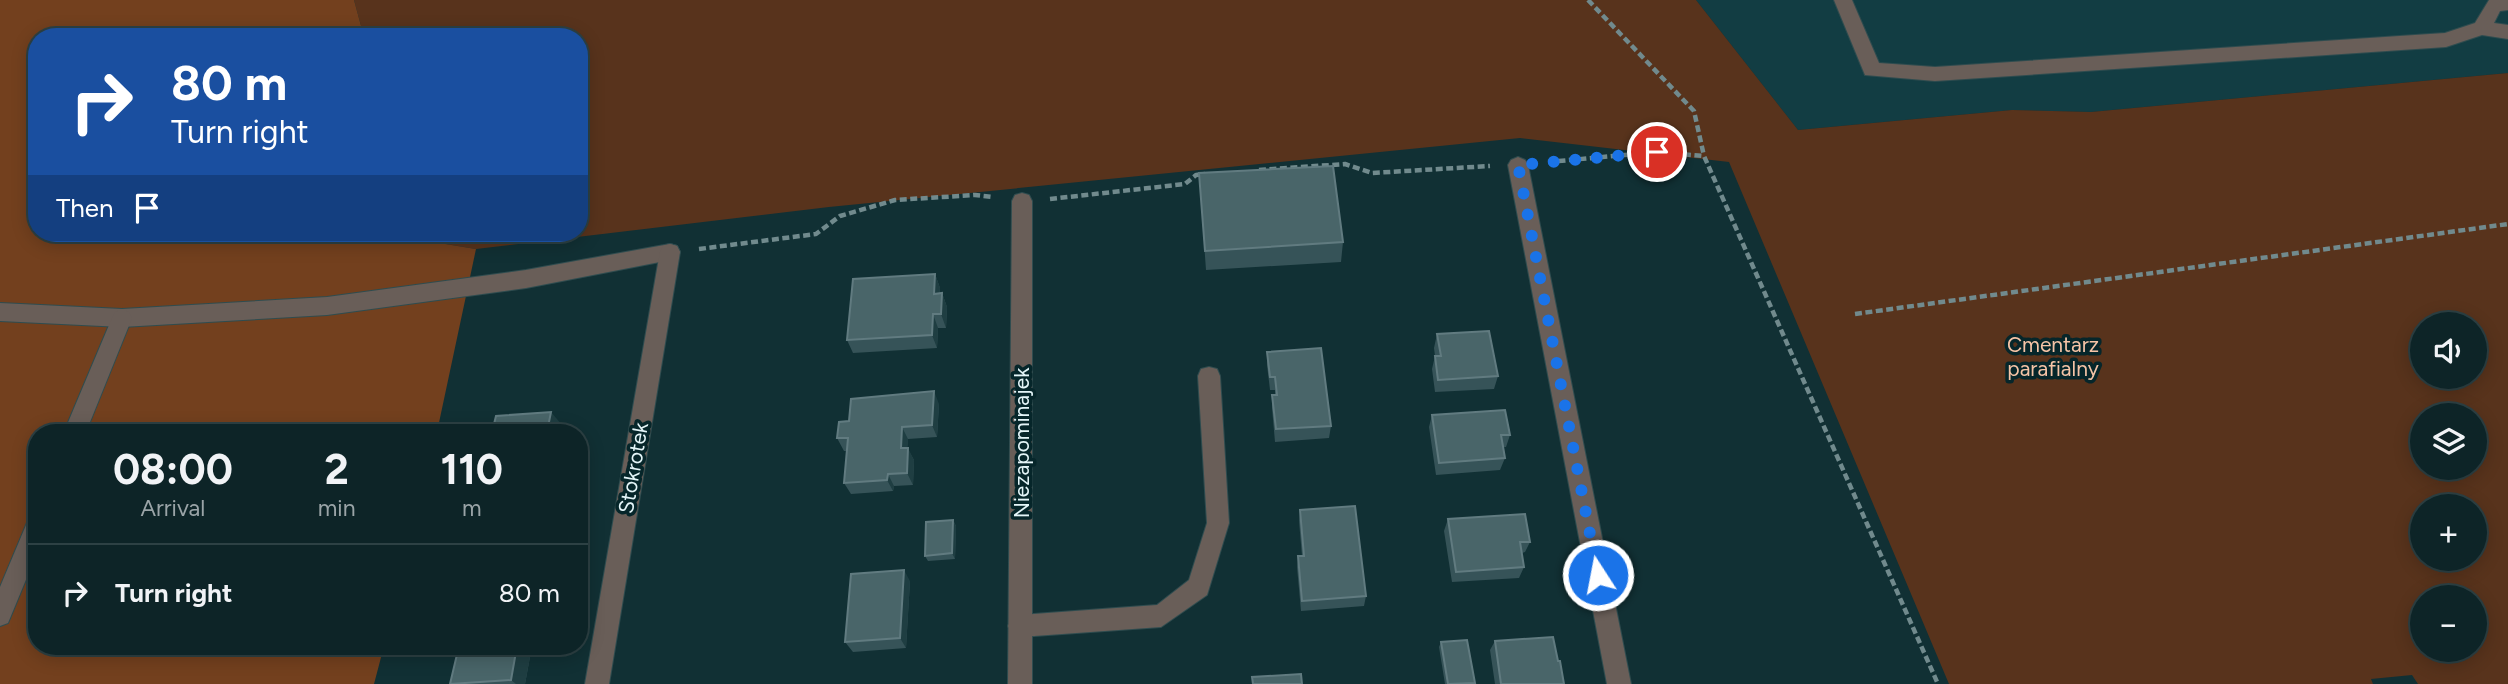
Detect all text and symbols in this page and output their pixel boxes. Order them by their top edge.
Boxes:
text: 80 m [171,53,287,112]
icon: right [56,56,147,147]
text: Turn right [171,113,309,151]
pin [1627,122,1687,182]
icon: arrive [1638,133,1676,171]
icon: arrive [128,189,166,227]
text: Then [56,192,114,224]
map controls [2410,312,2487,662]
button: sound [2410,312,2487,389]
park label: Cmentarz parafialny [2007,332,2099,381]
street label: Niezapominajek [1009,367,1034,518]
button: layers [2410,403,2487,480]
street label: Stokrotek [613,420,653,515]
text: 08:00 [113,444,233,495]
text: 2 [324,444,349,495]
text: 110 [440,444,503,495]
text: Arrival [140,494,205,522]
text: min [318,494,356,522]
text: m [462,494,482,522]
button: + [2410,494,2487,571]
position arrow [1561,538,1635,612]
icon: right [56,574,94,612]
text: Turn right [115,577,232,609]
text: 80 m [499,577,560,609]
button: − [2410,585,2487,662]

